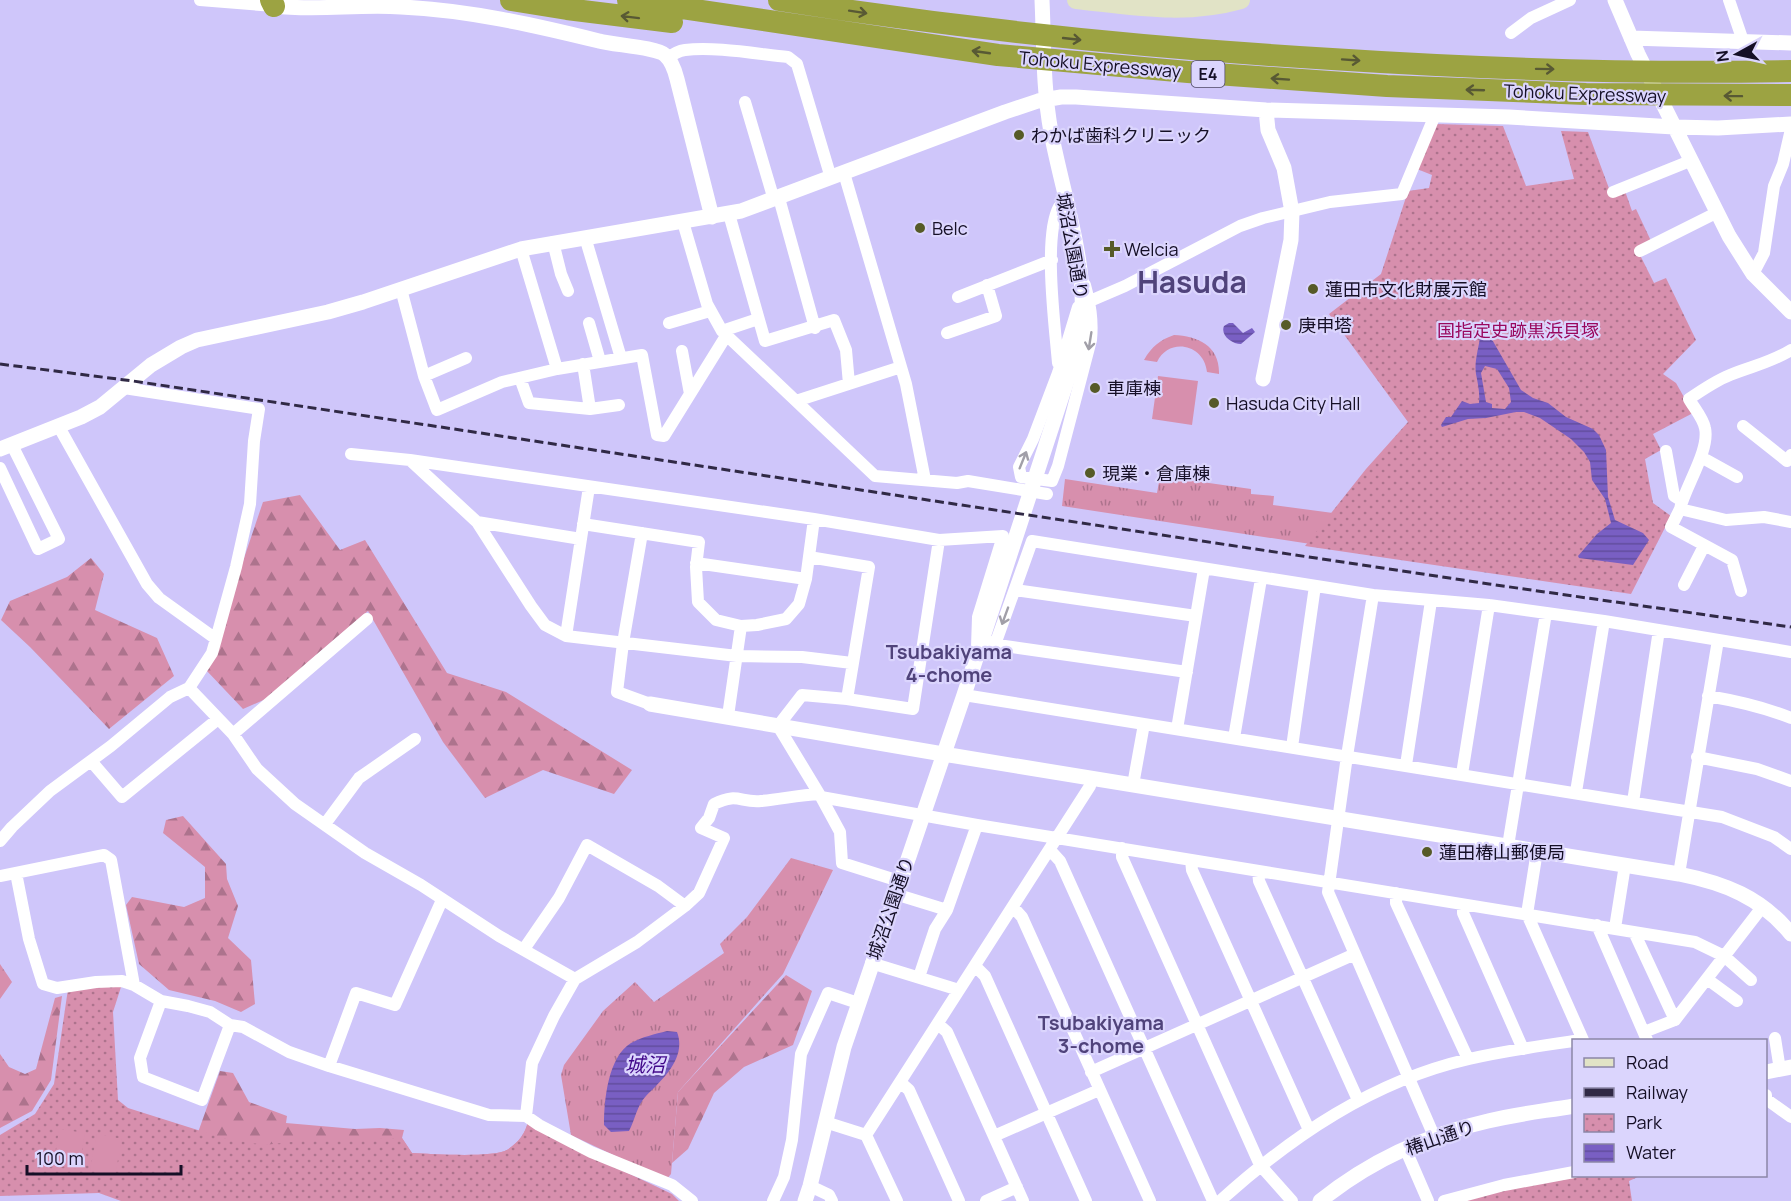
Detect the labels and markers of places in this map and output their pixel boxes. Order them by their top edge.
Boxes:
place label: わかば歯科クリニック [1031,123,1211,147]
marker: わかば歯科クリニック [1012,128,1026,142]
place label: Belc [932,216,968,240]
marker: Belc [913,221,927,235]
place label: Welcia [1124,237,1178,261]
marker: Welcia [1105,242,1119,256]
place label: 蓮田市文化財展示館 [1325,277,1487,301]
marker: 蓮田市文化財展示館 [1306,282,1320,296]
place label: 庚申塔 [1298,313,1352,337]
marker: 庚申塔 [1279,318,1293,332]
place label: 車庫棟 [1107,376,1161,400]
marker: 車庫棟 [1088,381,1102,395]
place label: Hasuda City Hall [1226,391,1361,415]
marker: Hasuda City Hall [1207,396,1221,410]
place label: 現業・倉庫棟 [1102,461,1210,485]
marker: 現業・倉庫棟 [1083,466,1097,480]
place label: 蓮田椿山郵便局 [1439,840,1565,864]
marker: 蓮田椿山郵便局 [1420,845,1434,859]

